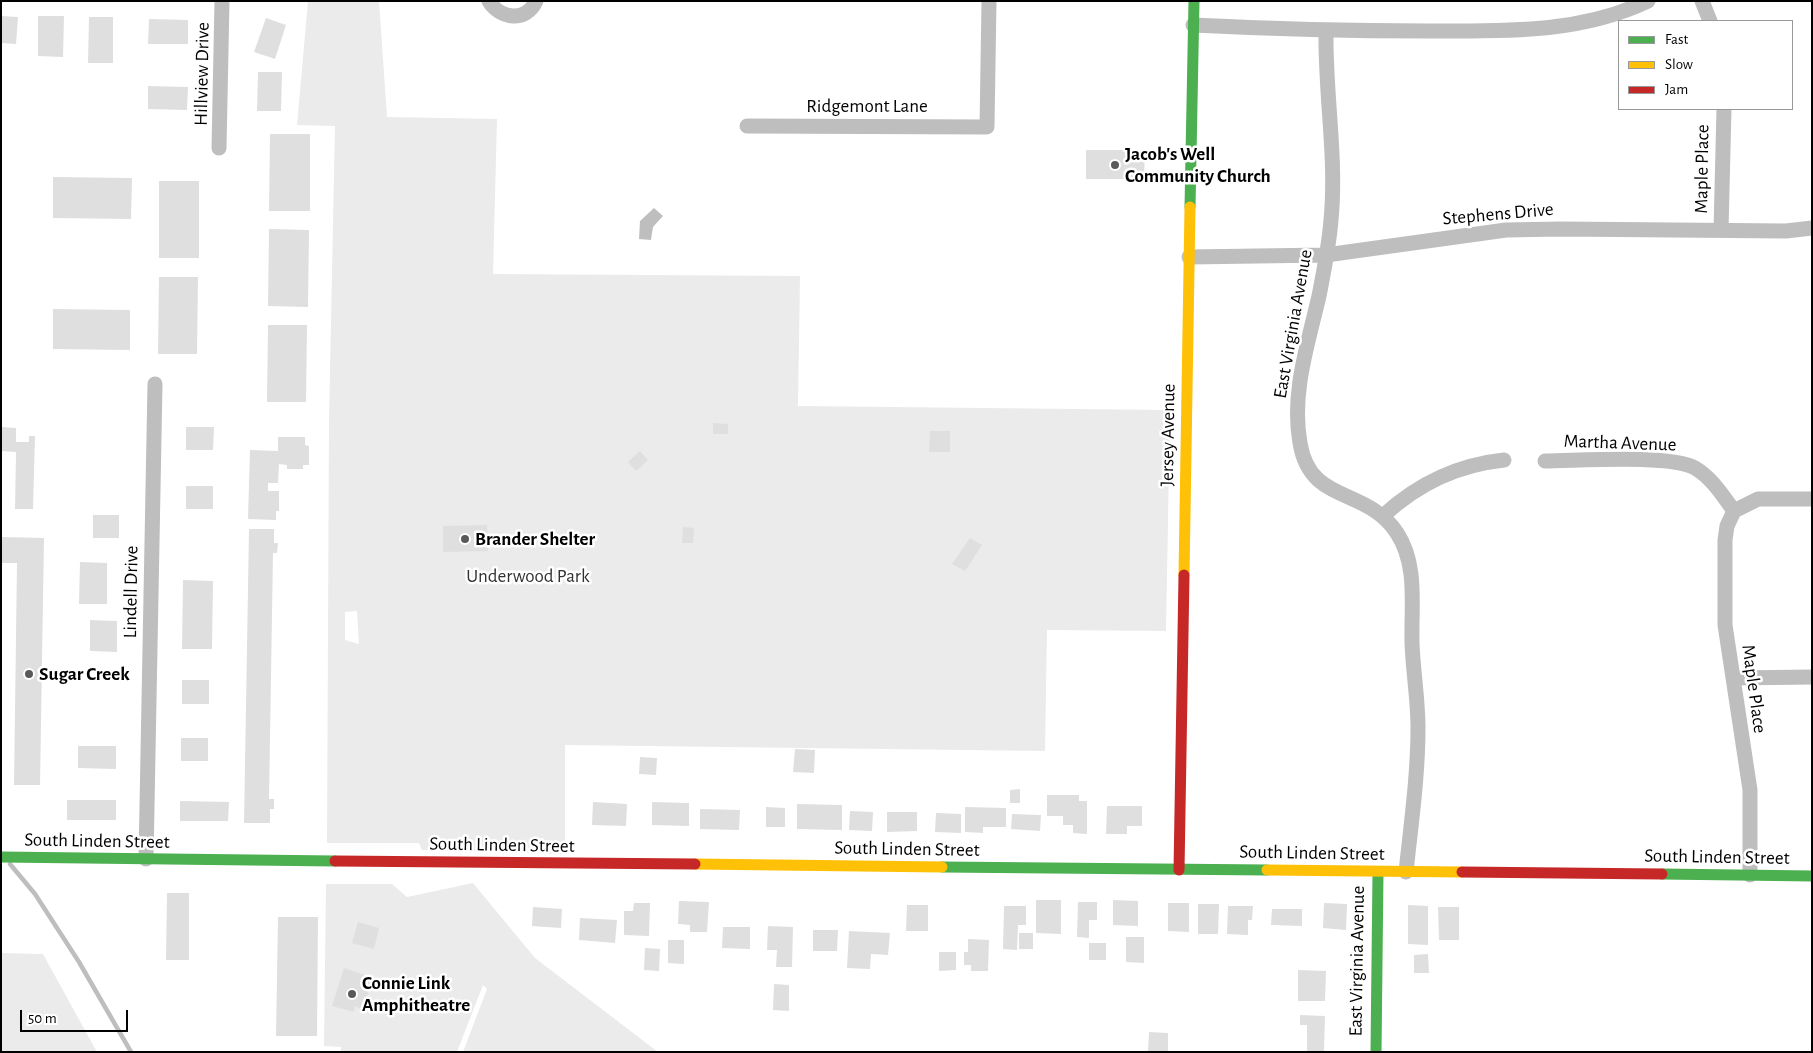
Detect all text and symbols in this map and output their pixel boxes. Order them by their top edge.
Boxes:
legend [1618,20,1793,110]
street label: Hillview Drive [190,22,214,126]
text: Fast [1665,32,1688,47]
text: Slow [1665,57,1693,72]
text: Jam [1665,82,1688,97]
street label: Ridgemont Lane [806,95,928,117]
street label: Maple Place [1690,124,1714,214]
place label: Jacob's Well Community Church [1125,143,1271,187]
marker: Jacob's Well Community Church [1109,159,1121,171]
street label: Stephens Drive [1442,198,1554,230]
street label: East Virginia Avenue [1269,248,1317,400]
street label: Jersey Avenue [1156,383,1180,487]
street label: Martha Avenue [1563,430,1677,456]
place label: Brander Shelter [475,528,595,550]
marker: Brander Shelter [459,533,471,545]
street label: Lindell Drive [119,545,143,639]
park label: Underwood Park [466,565,590,587]
street label: Maple Place [1737,643,1771,735]
place label: Sugar Creek [39,663,130,685]
marker: Sugar Creek [23,668,35,680]
street label: South Linden Street [24,828,170,854]
street label: South Linden Street [429,832,575,858]
street label: South Linden Street [834,836,980,862]
street label: South Linden Street [1239,840,1385,866]
street label: South Linden Street [1644,844,1790,870]
street label: East Virginia Avenue [1344,885,1370,1037]
place label: Connie Link Amphitheatre [362,972,470,1016]
marker: Connie Link Amphitheatre [346,988,358,1000]
scale bar [22,1000,130,1032]
text: 50 m [28,1011,57,1026]

